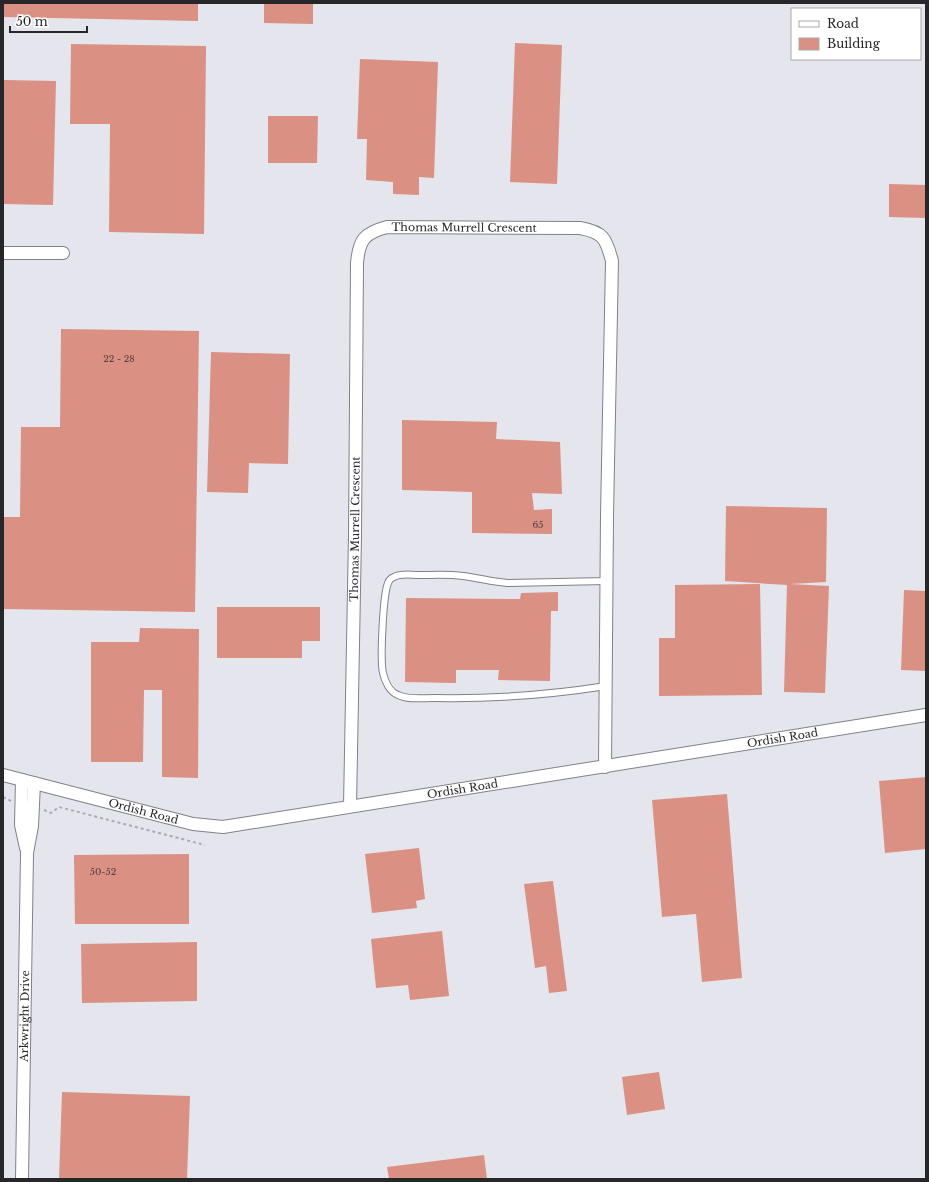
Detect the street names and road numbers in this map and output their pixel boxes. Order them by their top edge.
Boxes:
street label: Thomas Murrell Crescent [392,220,538,235]
street label: Thomas Murrell Crescent [347,456,363,602]
street label: Ordish Road [746,725,820,750]
street label: Ordish Road [426,776,500,801]
street label: Ordish Road [107,795,180,827]
street label: Arkwright Drive [17,970,32,1063]

